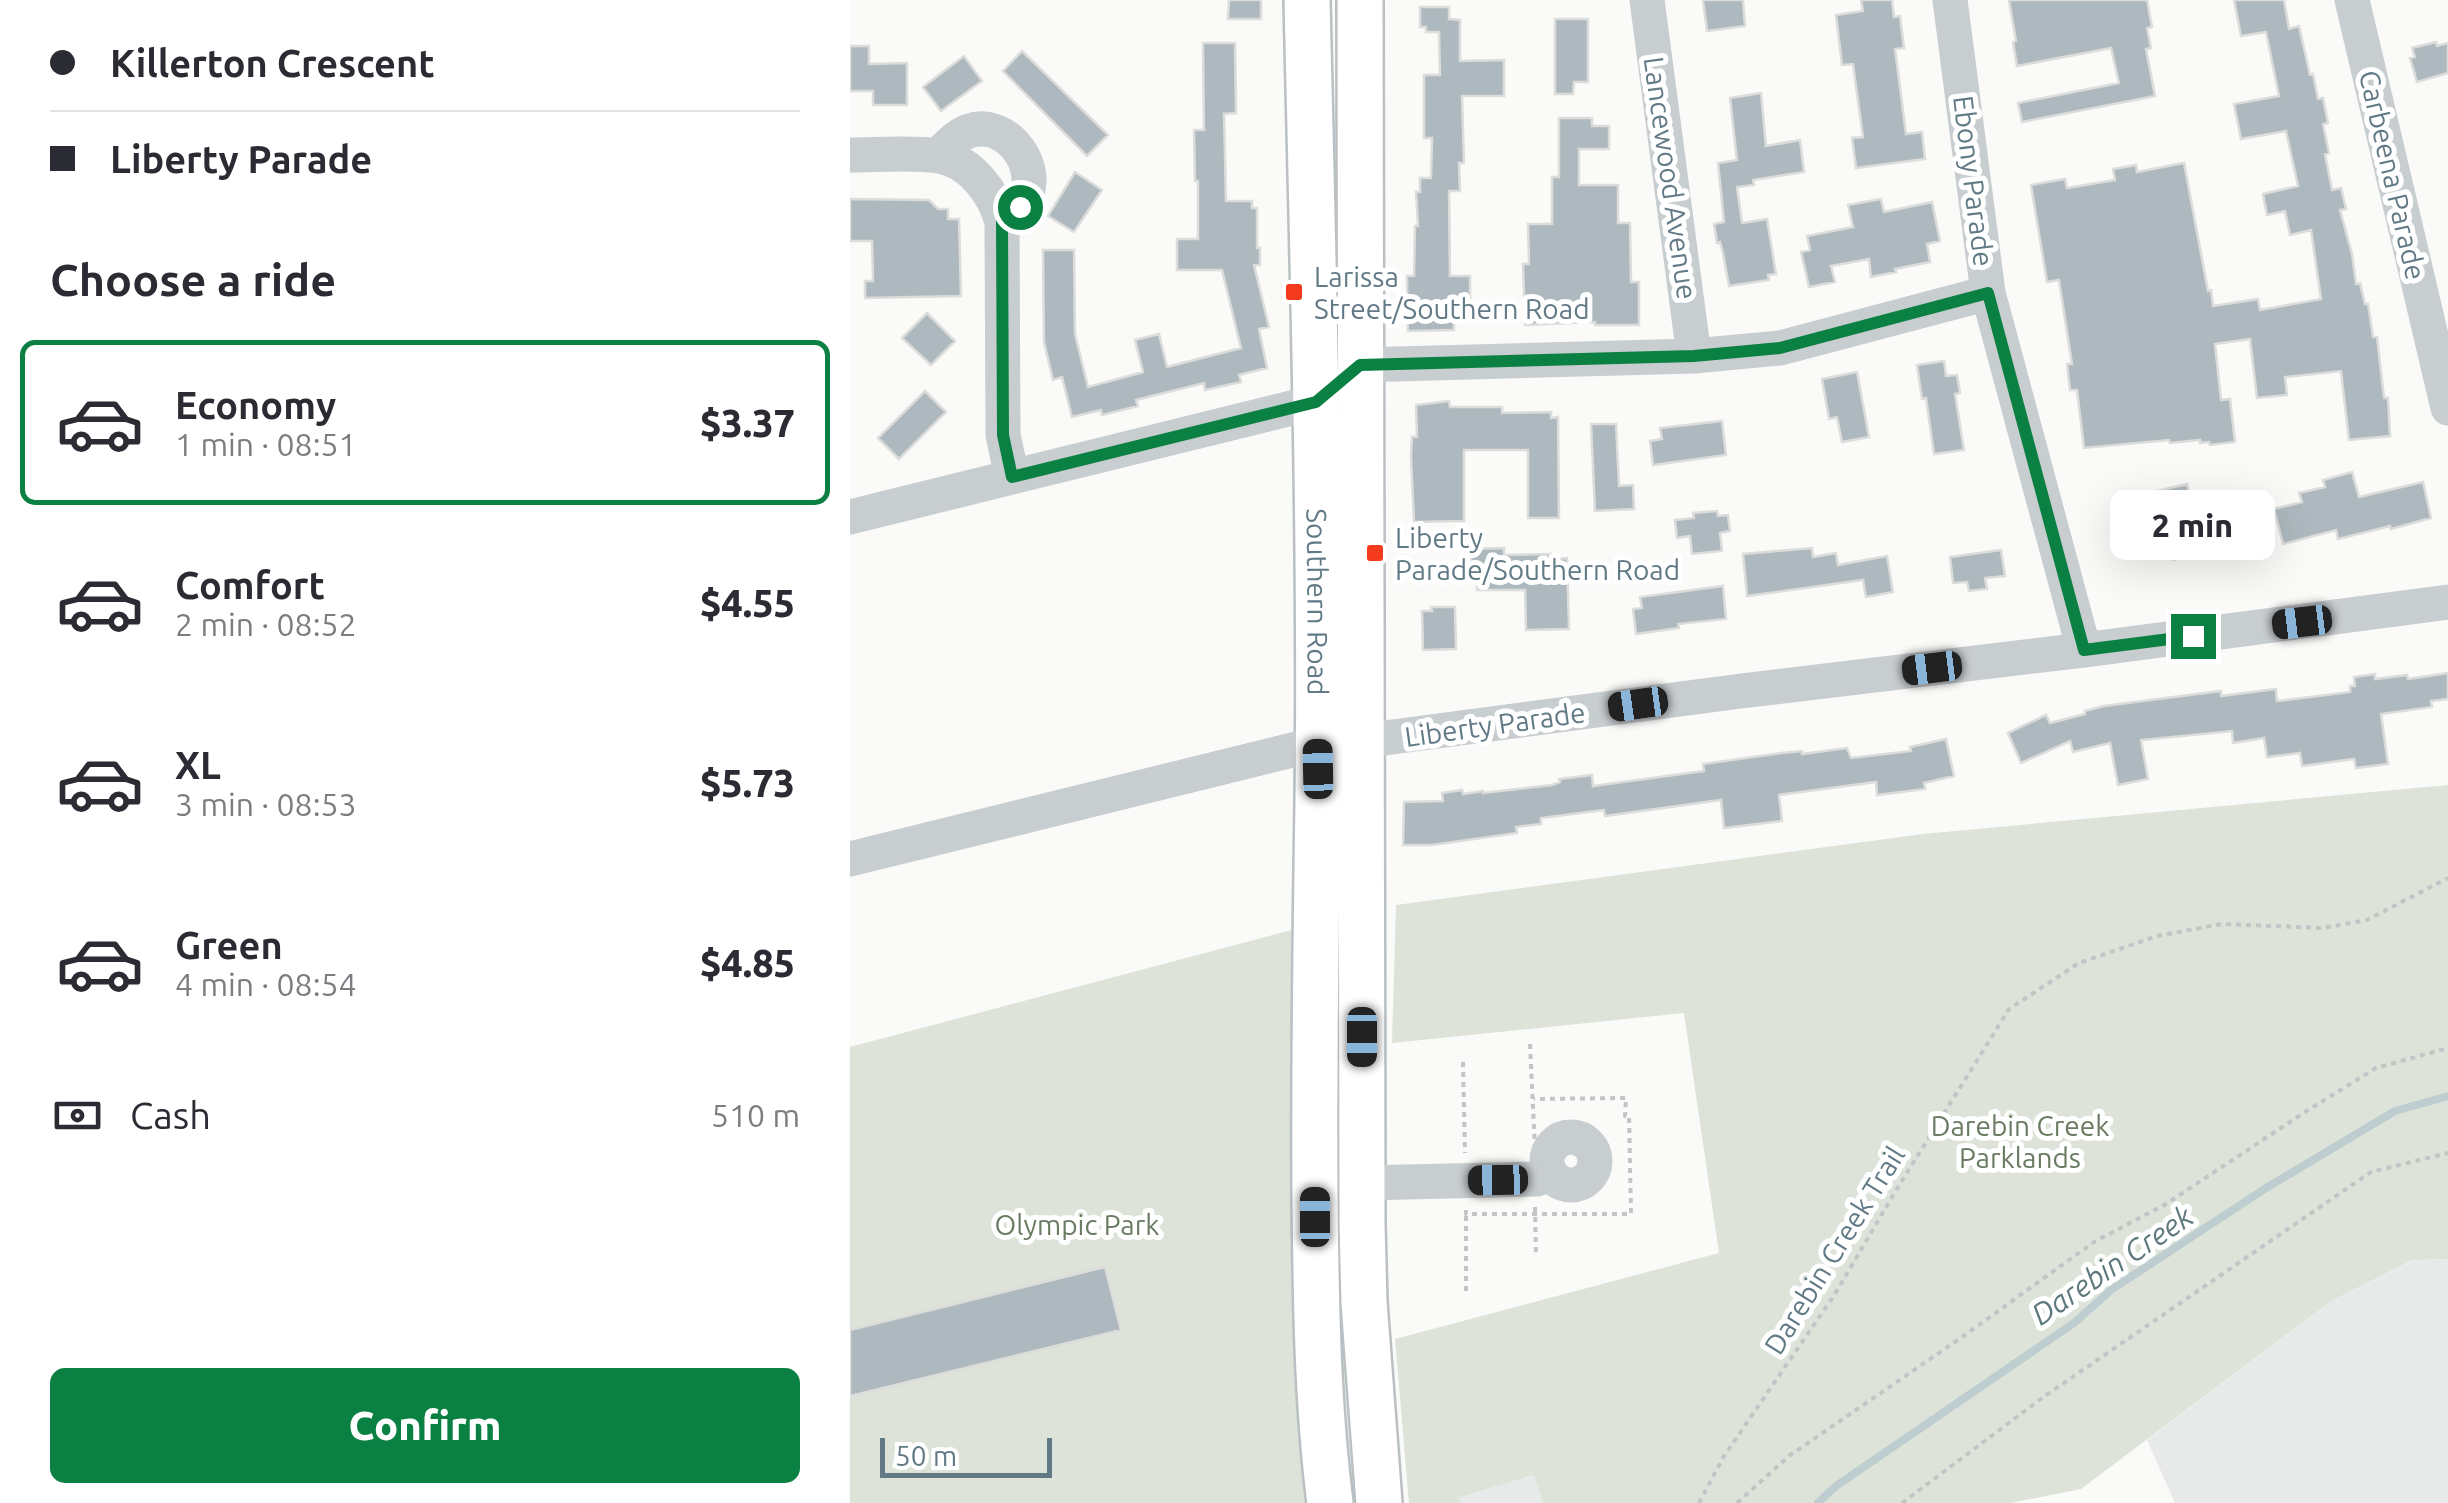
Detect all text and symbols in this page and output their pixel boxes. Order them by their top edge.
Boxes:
text: Killerton Crescent [110,42,435,84]
street label: Lancewood Avenue [1639,55,1703,301]
street label: Carbeena Parade [2354,67,2432,283]
street label: Ebony Parade [1948,94,2000,268]
text: Liberty Parade [110,138,372,180]
route start [998,185,1043,230]
text: Choose a ride [50,254,336,305]
place label: Larissa Street/Southern Road [1314,261,1590,324]
marker: Larissa Street/Southern Road [1283,281,1305,303]
icon: car [55,378,145,468]
text: Economy [175,384,336,426]
text: $3.37 [700,402,795,444]
text: 1 min · 08:51 [175,426,357,462]
callout: 2 min [2110,491,2276,561]
text: 2 min [2152,507,2233,543]
street label: Southern Road [1302,508,1334,695]
place label: Liberty Parade/Southern Road [1395,522,1680,585]
marker: Liberty Parade/Southern Road [1364,542,1386,564]
icon: car [55,558,145,648]
text: Comfort [175,564,325,606]
text: $4.55 [700,582,795,624]
car [2270,603,2334,641]
text: 2 min · 08:52 [175,606,357,642]
route end [2171,614,2216,659]
car [1900,649,1964,687]
car [1606,685,1670,723]
street label: Liberty Parade [1403,696,1587,752]
icon: car [55,738,145,828]
car [1302,739,1334,799]
text: XL [175,744,221,786]
text: $5.73 [700,762,795,804]
text: 3 min · 08:53 [175,786,357,822]
icon: car [55,918,145,1008]
text: Green [175,924,283,966]
text: $4.85 [700,942,795,984]
text: 4 min · 08:54 [175,966,357,1002]
car [1347,1007,1377,1067]
icon: cash [50,1088,105,1143]
text: Cash [130,1094,211,1136]
text: 510 m [711,1097,800,1133]
park label: Darebin Creek Parklands [1931,1110,2109,1173]
street label: Darebin Creek Trail [1758,1141,1910,1359]
car [1468,1164,1528,1196]
car [1300,1187,1330,1247]
water label: Darebin Creek [2025,1198,2200,1331]
park label: Olympic Park [995,1209,1159,1240]
button: Confirm [50,1368,800,1483]
scale bar [880,1433,1052,1478]
text: 50 m [895,1440,957,1471]

